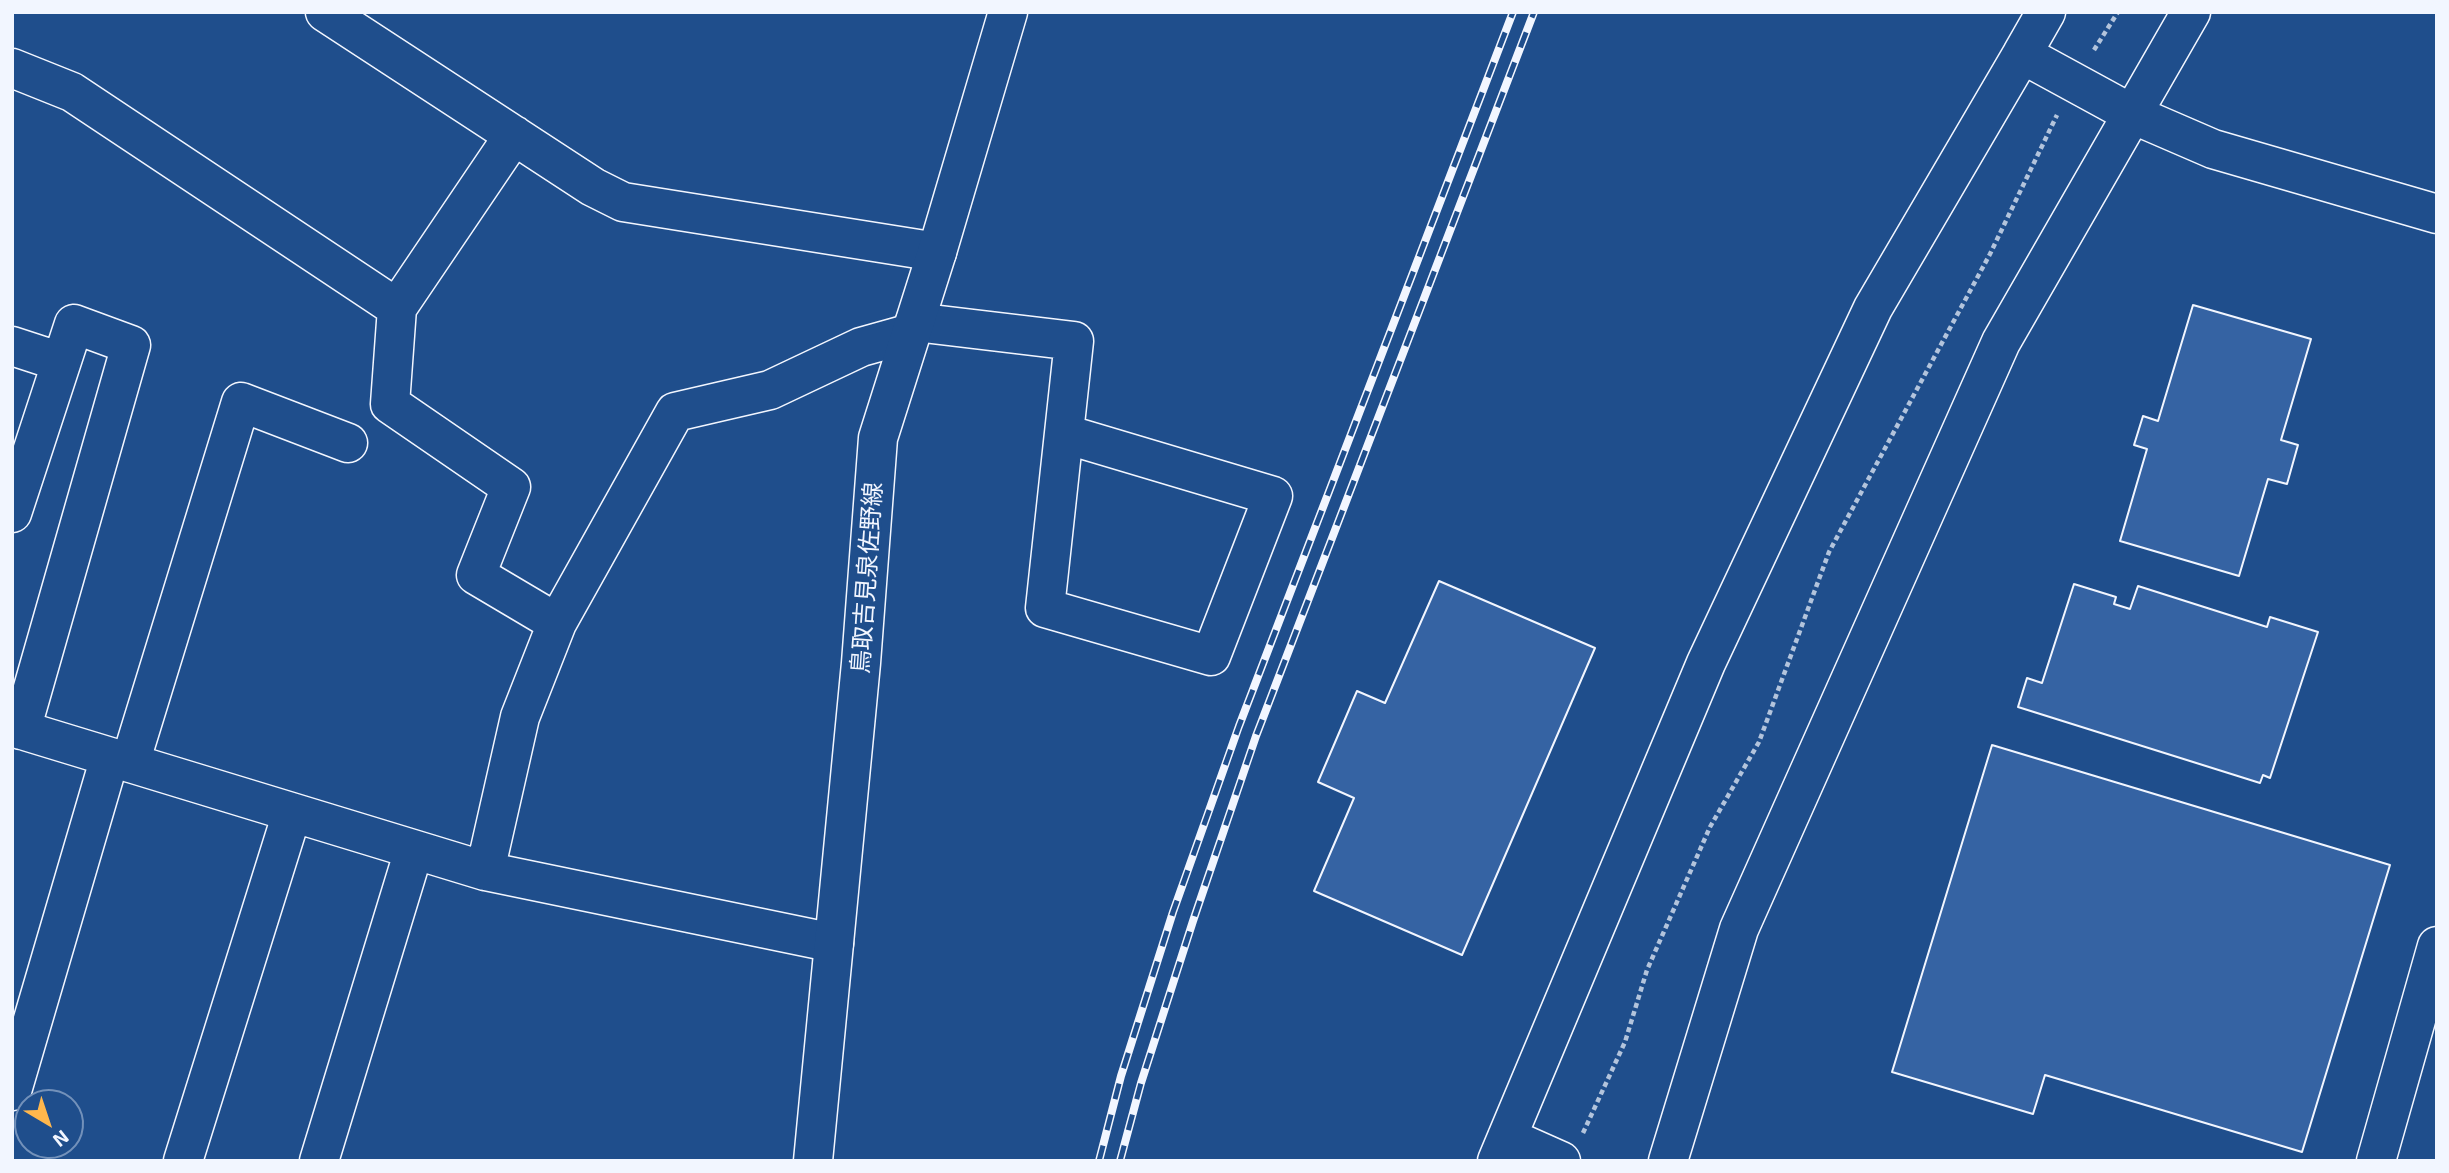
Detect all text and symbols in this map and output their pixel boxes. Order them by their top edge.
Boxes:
street label: 鳥取吉見泉佐野線 [846,481,888,675]
north arrow [14,1089,84,1159]
text: N [49,1126,74,1152]

